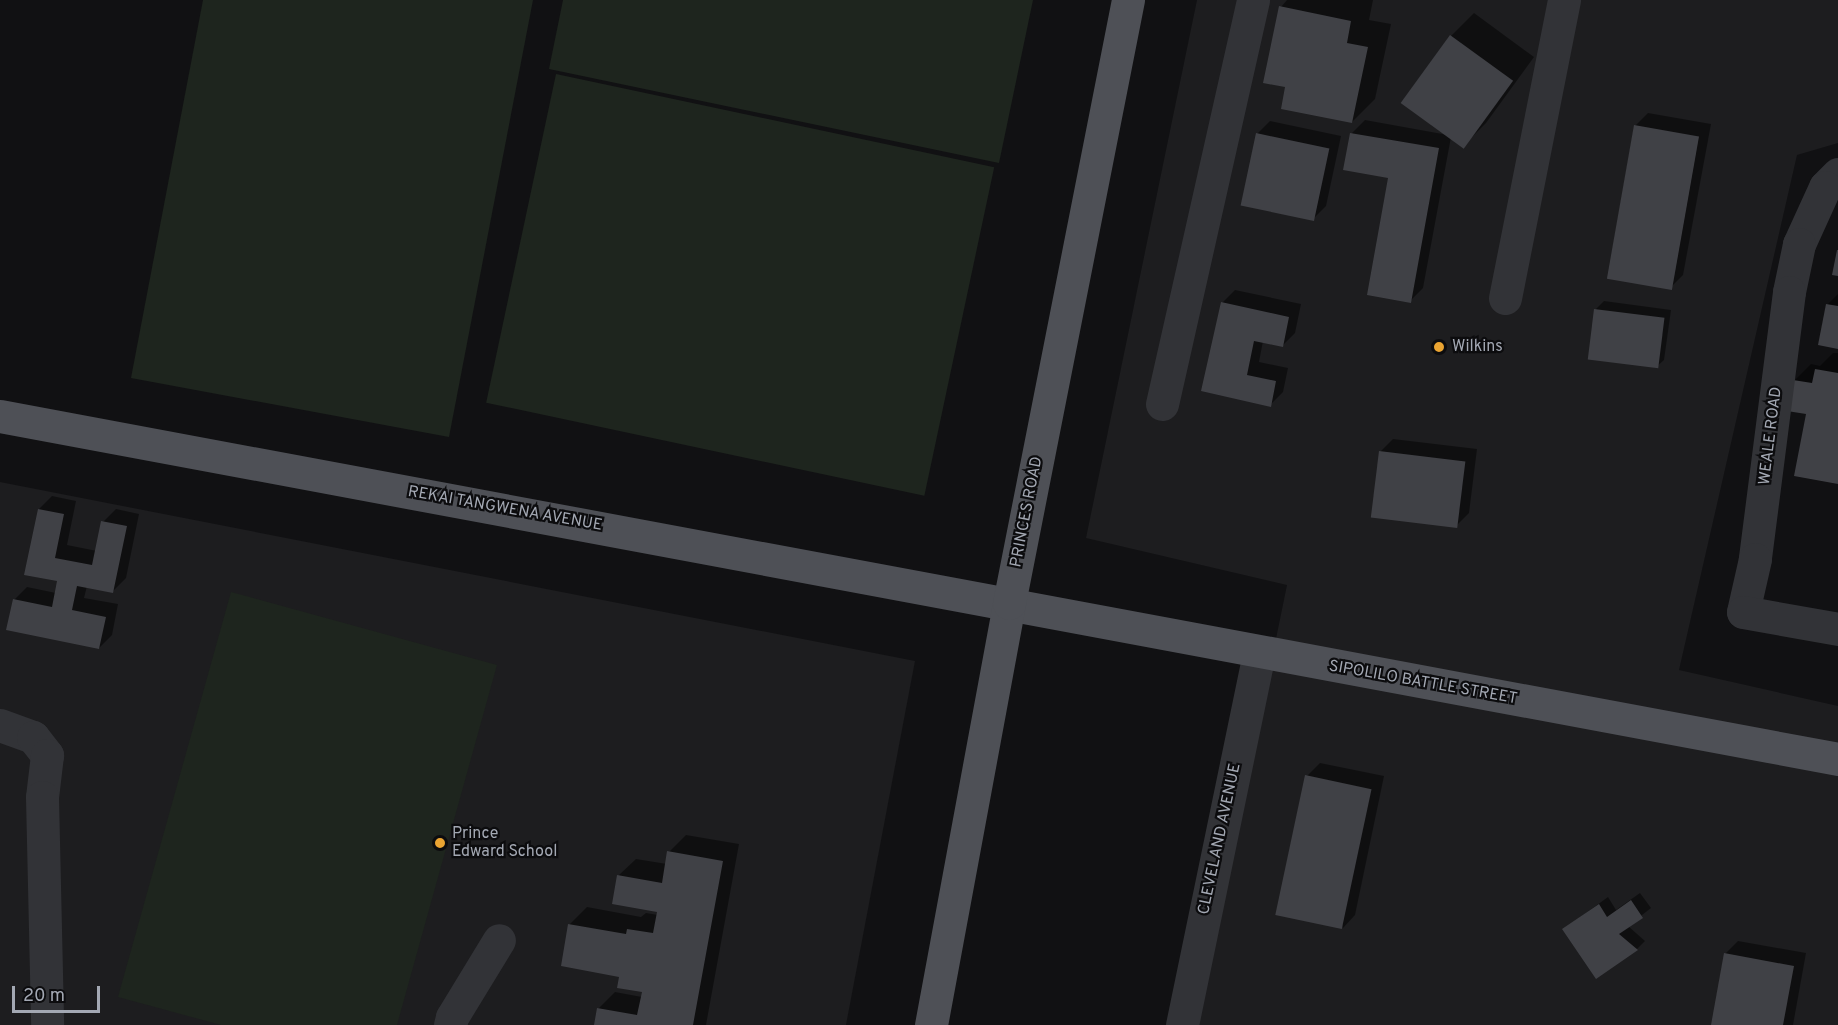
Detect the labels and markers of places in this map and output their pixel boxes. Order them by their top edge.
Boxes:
place label: Wilkins [1452,337,1503,357]
marker: Wilkins [1430,338,1448,356]
place label: Prince Edward School [452,824,557,862]
marker: Prince Edward School [433,836,447,850]

